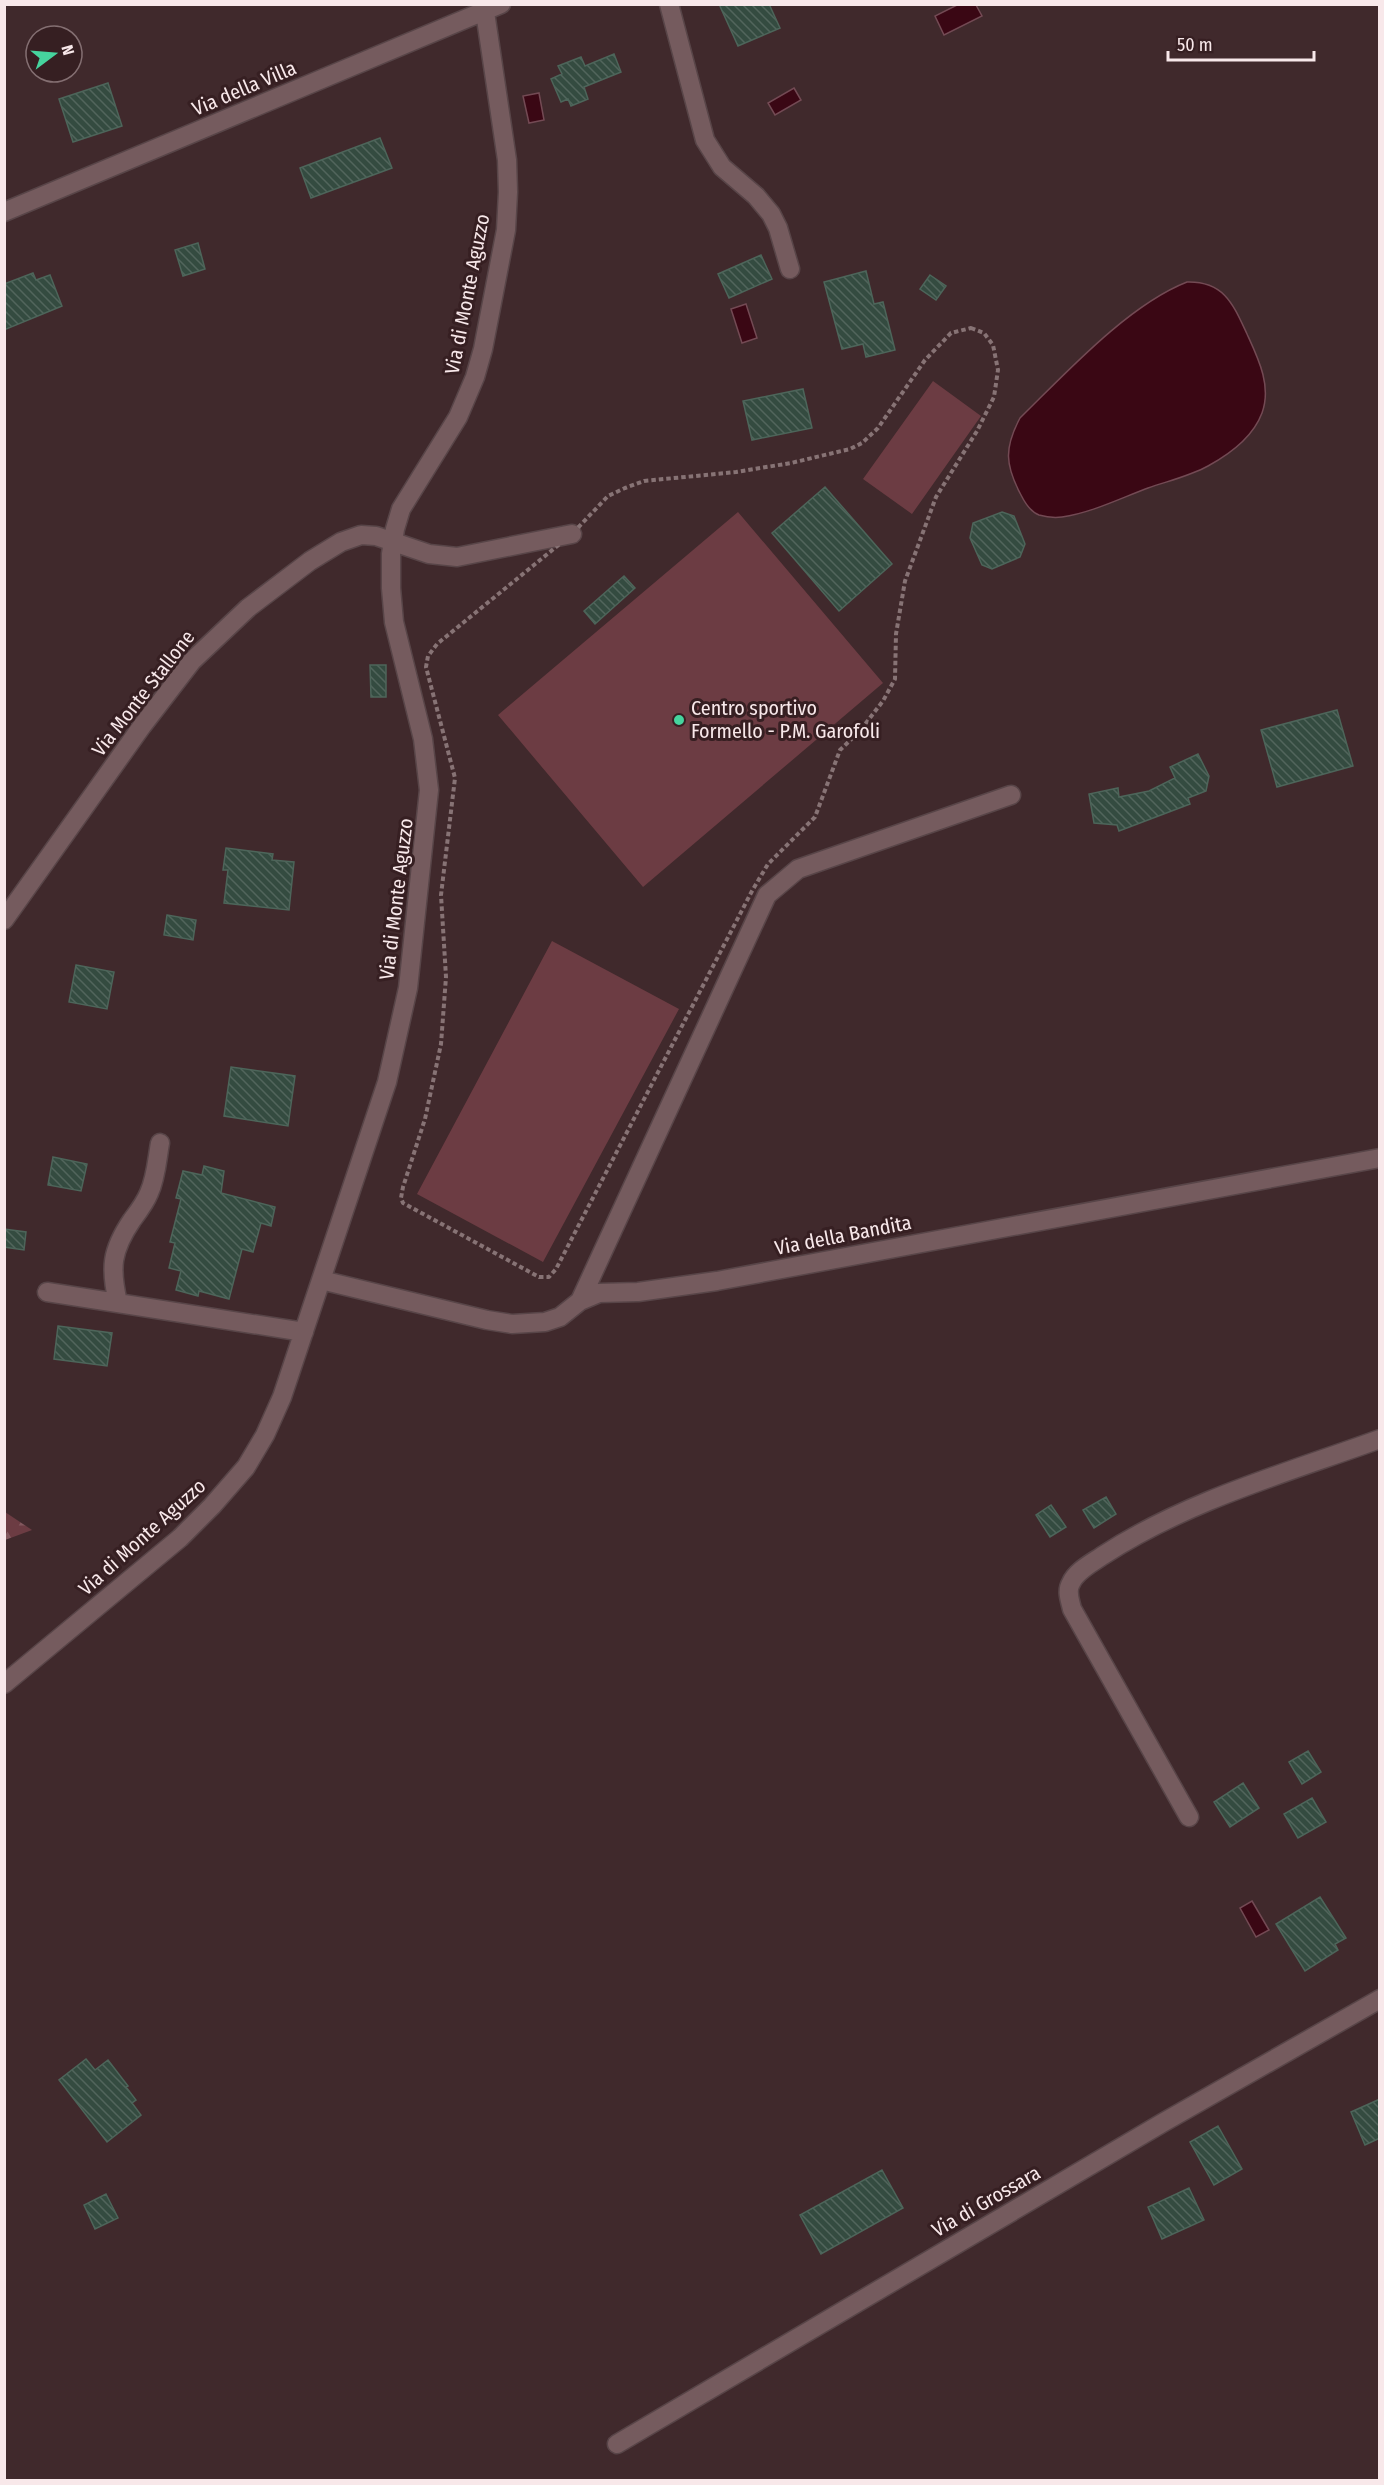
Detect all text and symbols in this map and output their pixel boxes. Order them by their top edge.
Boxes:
north arrow [24,24,84,84]
scale bar [1168,24,1314,62]
text: 50 m [1177,34,1213,56]
text: N [57,43,78,57]
street label: Via della Villa [188,55,300,121]
street label: Via di Monte Aguzzo [440,212,494,376]
street label: Via Monte Stallone [86,625,200,761]
place label: Centro sportivo Formello - P.M. Garofoli [691,696,880,743]
marker: Centro sportivo Formello - P.M. Garofoli [672,713,686,727]
street label: Via di Monte Aguzzo [374,817,418,981]
street label: Via della Bandita [773,1210,913,1260]
street label: Via di Monte Aguzzo [74,1474,210,1600]
street label: Via di Grossara [927,2160,1045,2242]

